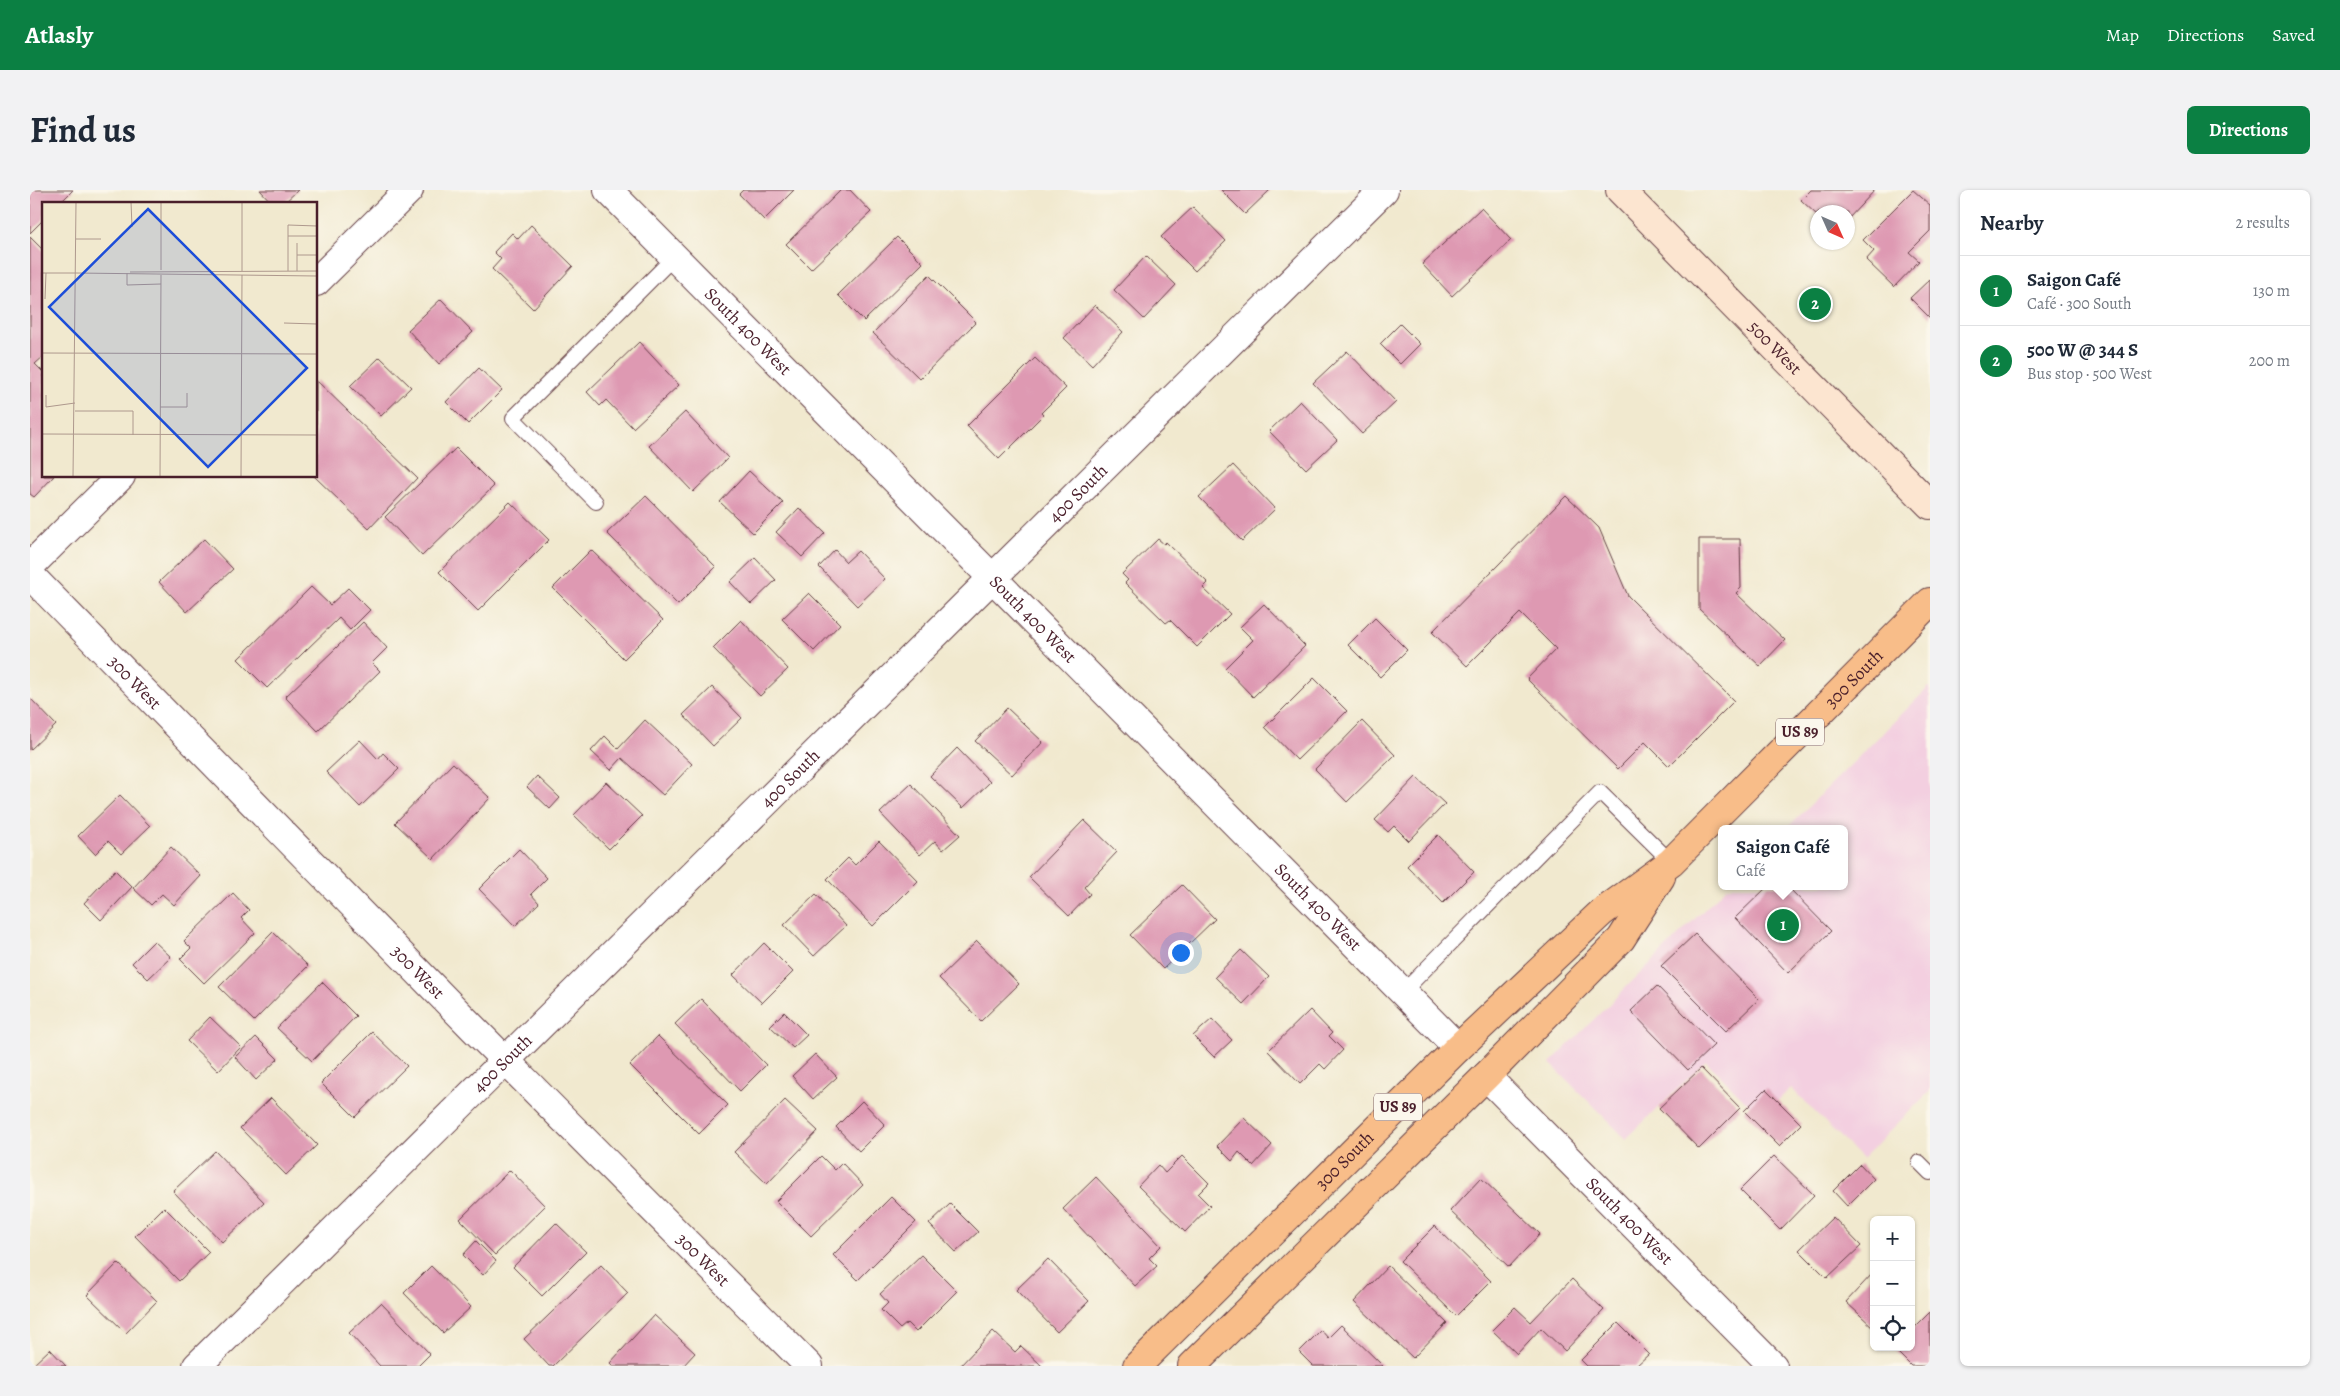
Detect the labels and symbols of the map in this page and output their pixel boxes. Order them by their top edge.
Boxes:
inset map [42,202,318,478]
north arrow [1810,205,1855,250]
street label: South 400 West [699,282,797,381]
pin: 2 [1799,285,1831,323]
street label: 500 West [1743,315,1807,380]
street label: 400 South [1043,458,1113,528]
street label: South 400 West [984,570,1082,668]
street label: 300 South [1819,644,1889,713]
street label: 300 West [103,650,167,715]
road number: US 89 [1776,718,1824,746]
street label: 400 South [755,743,825,813]
street label: South 400 West [1269,858,1367,956]
pin: 1 [1767,906,1799,944]
street label: 300 West [386,939,450,1004]
your location [1168,940,1194,966]
street label: 400 South [468,1028,538,1098]
road number: US 89 [1374,1094,1422,1120]
street label: 300 South [1310,1126,1379,1195]
street label: South 400 West [1581,1172,1678,1270]
street label: 300 West [671,1227,735,1292]

